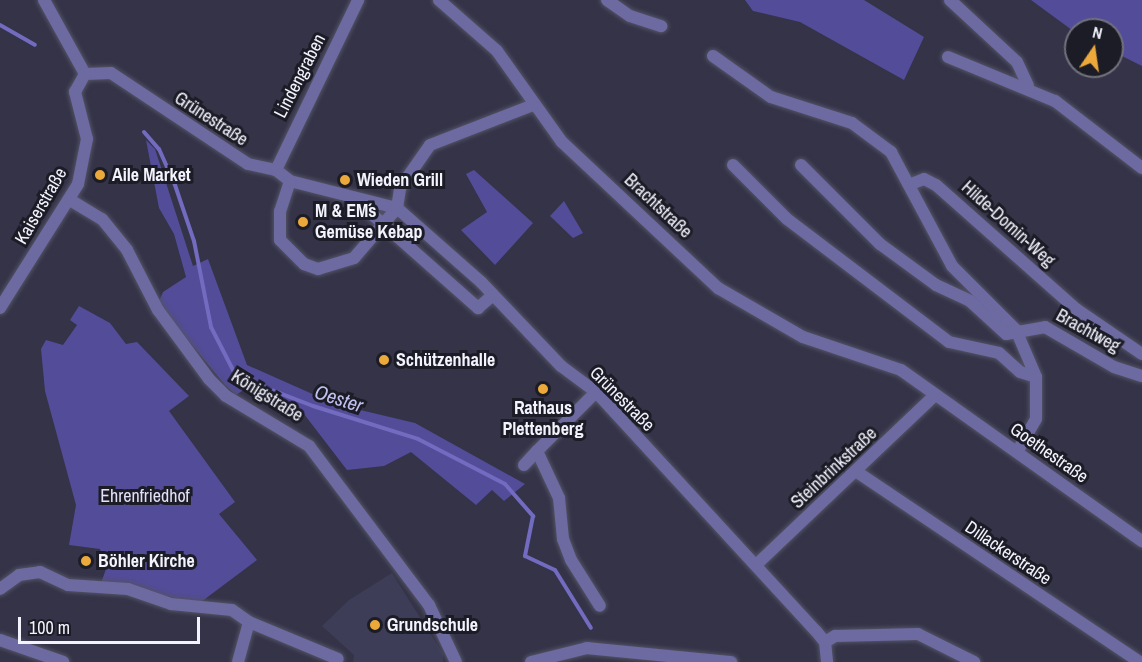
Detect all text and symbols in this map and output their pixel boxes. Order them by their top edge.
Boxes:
north arrow [1064,18,1124,78]
text: N [1090,21,1105,44]
street label: Lindengraben [270,31,330,121]
street label: Grünestraße [170,87,252,151]
street label: Kaiserstraße [11,164,71,248]
place label: Aile Market [112,164,191,186]
marker: Aile Market [93,168,107,182]
place label: Wieden Grill [357,169,443,191]
street label: Brachtstraße [620,169,696,243]
marker: Wieden Grill [338,173,352,187]
street label: Hilde-Domin-Weg [957,177,1059,271]
place label: M & EM´s Gemüse Kebap [315,201,422,244]
marker: M & EM´s Gemüse Kebap [296,215,310,229]
street label: Brachtweg [1052,305,1124,357]
place label: Schützenhalle [396,349,495,371]
marker: Schützenhalle [377,353,391,367]
street label: Grünestraße [585,362,659,436]
street label: Königstraße [227,366,307,426]
water label: Oester [312,379,366,417]
marker: Rathaus Plettenberg [536,382,550,396]
place label: Rathaus Plettenberg [502,398,584,440]
street label: Goethestraße [1006,418,1092,488]
street label: Steinbrinkstraße [787,423,881,513]
park label: Ehrenfriedhof [100,485,190,507]
street label: Dillackerstraße [961,516,1055,590]
place label: Böhler Kirche [98,550,195,572]
marker: Böhler Kirche [79,554,93,568]
scale bar [21,605,202,643]
place label: Grundschule [387,614,478,636]
text: 100 m [29,615,70,640]
marker: Grundschule [368,618,382,632]

